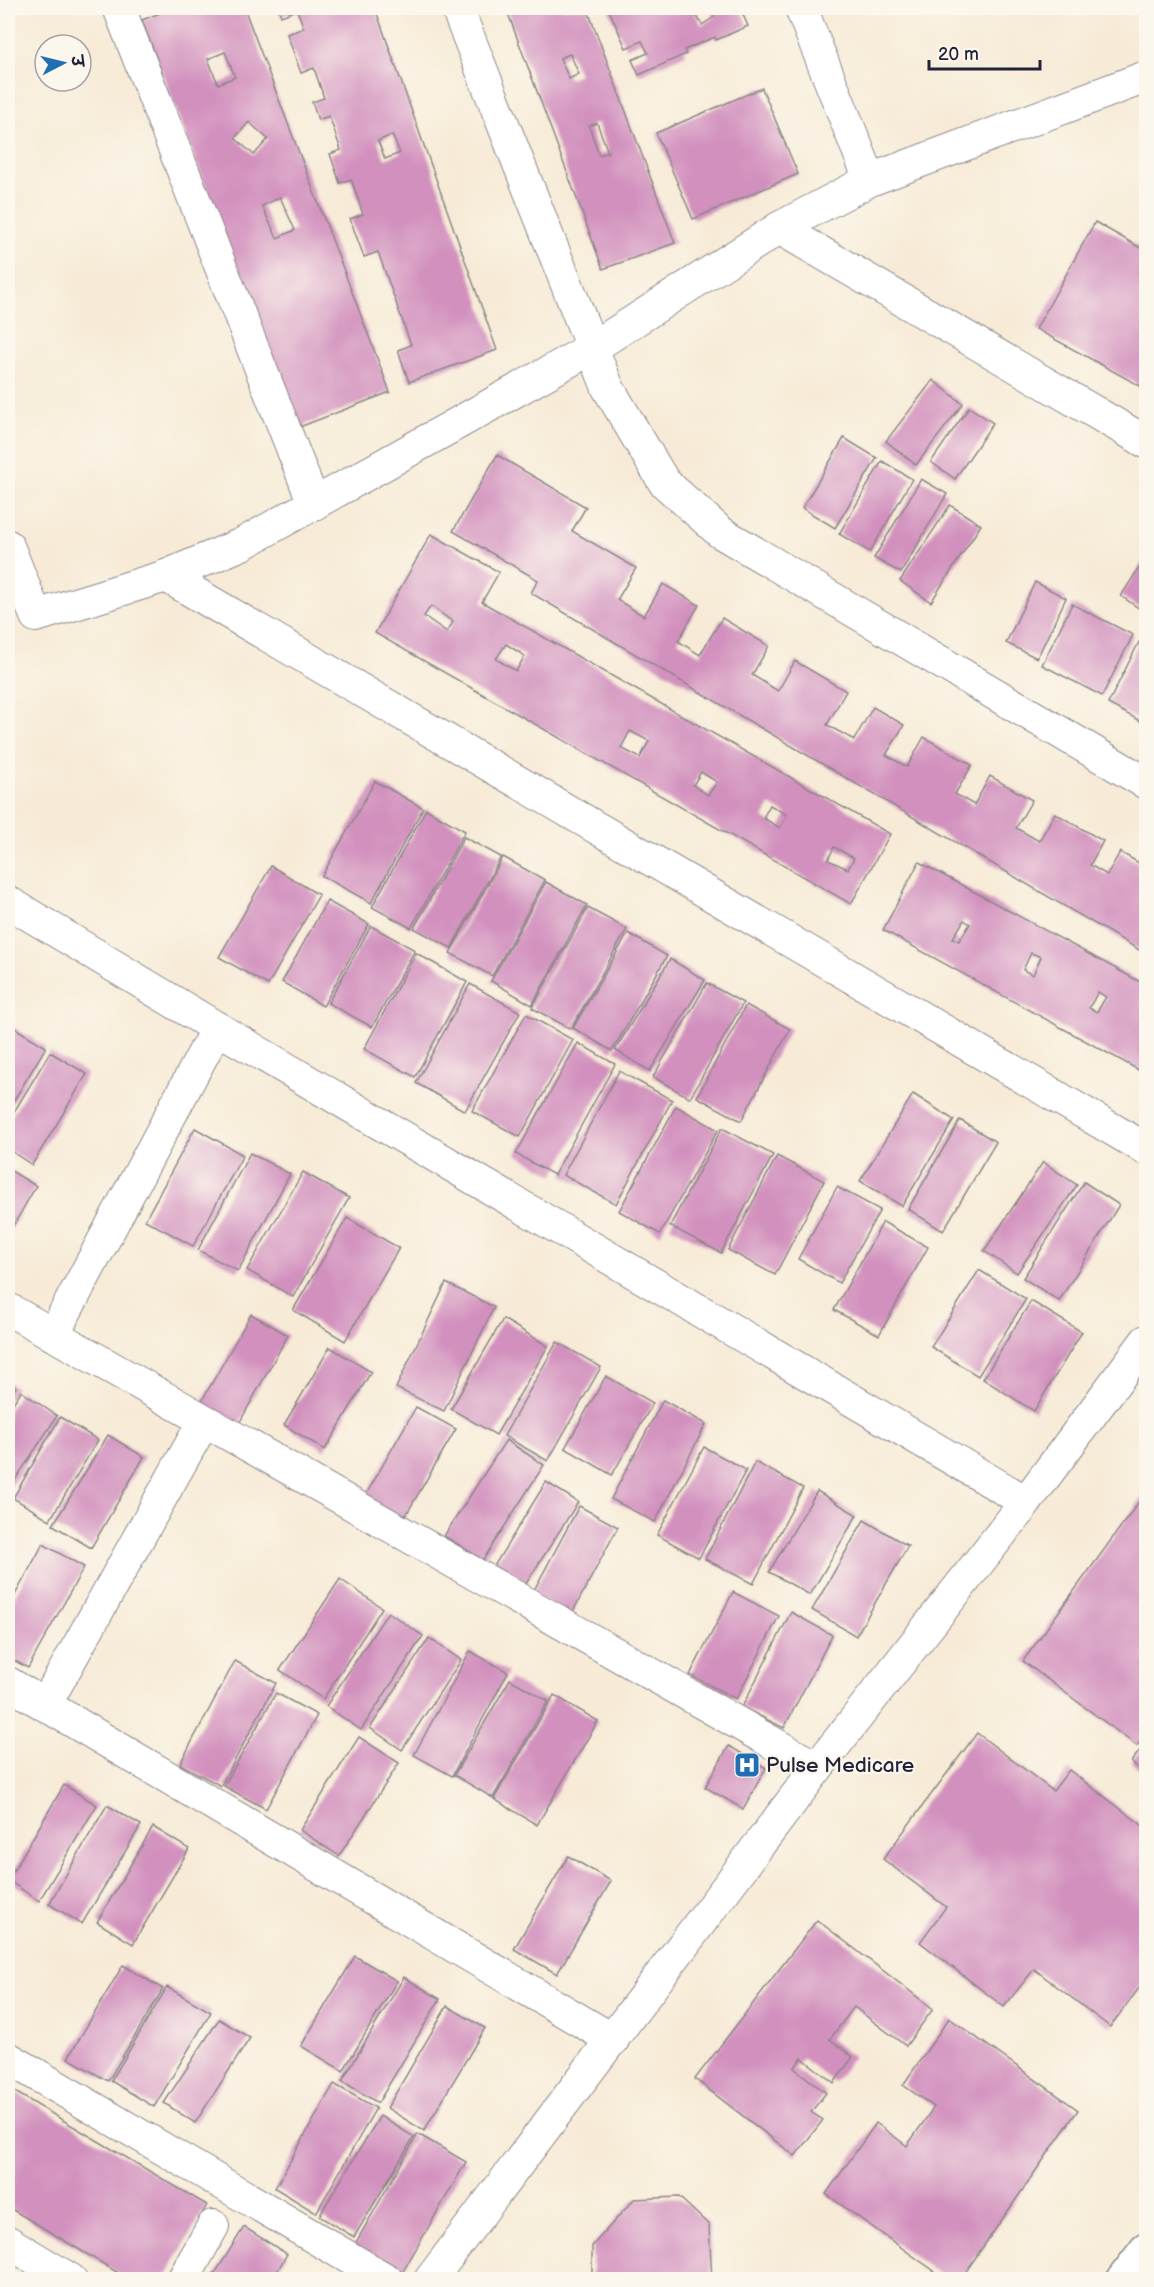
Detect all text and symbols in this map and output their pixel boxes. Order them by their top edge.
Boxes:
north arrow [33,33,93,93]
scale bar [929,33,1040,71]
text: 20 m [938,44,979,65]
text: उ [66,53,87,69]
hospital icon: Pulse Medicare [732,1750,762,1780]
place label: Pulse Medicare [766,1753,914,1778]

